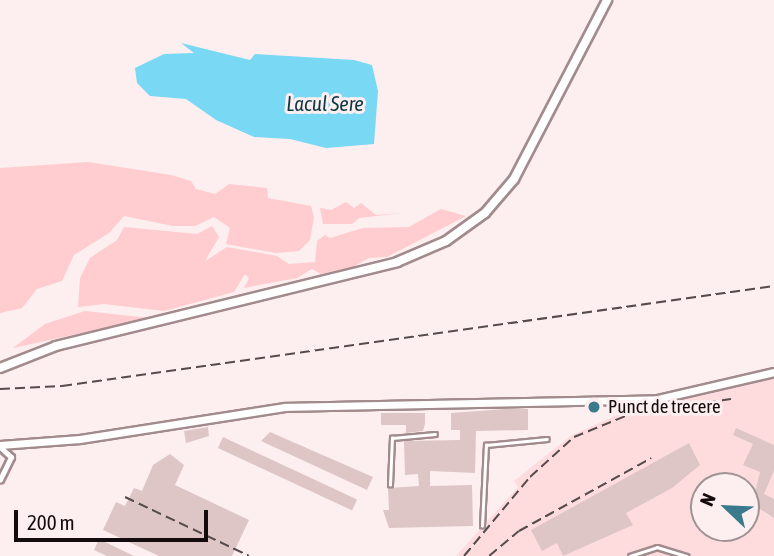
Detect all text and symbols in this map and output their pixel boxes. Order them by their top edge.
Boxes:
water label: Lacul Sere [286,90,364,116]
place label: Punct de trecere [608,396,721,418]
marker: Punct de trecere [586,399,602,415]
north arrow [690,472,760,542]
text: N [695,490,720,509]
scale bar [18,496,212,540]
text: 200 m [27,510,75,534]

